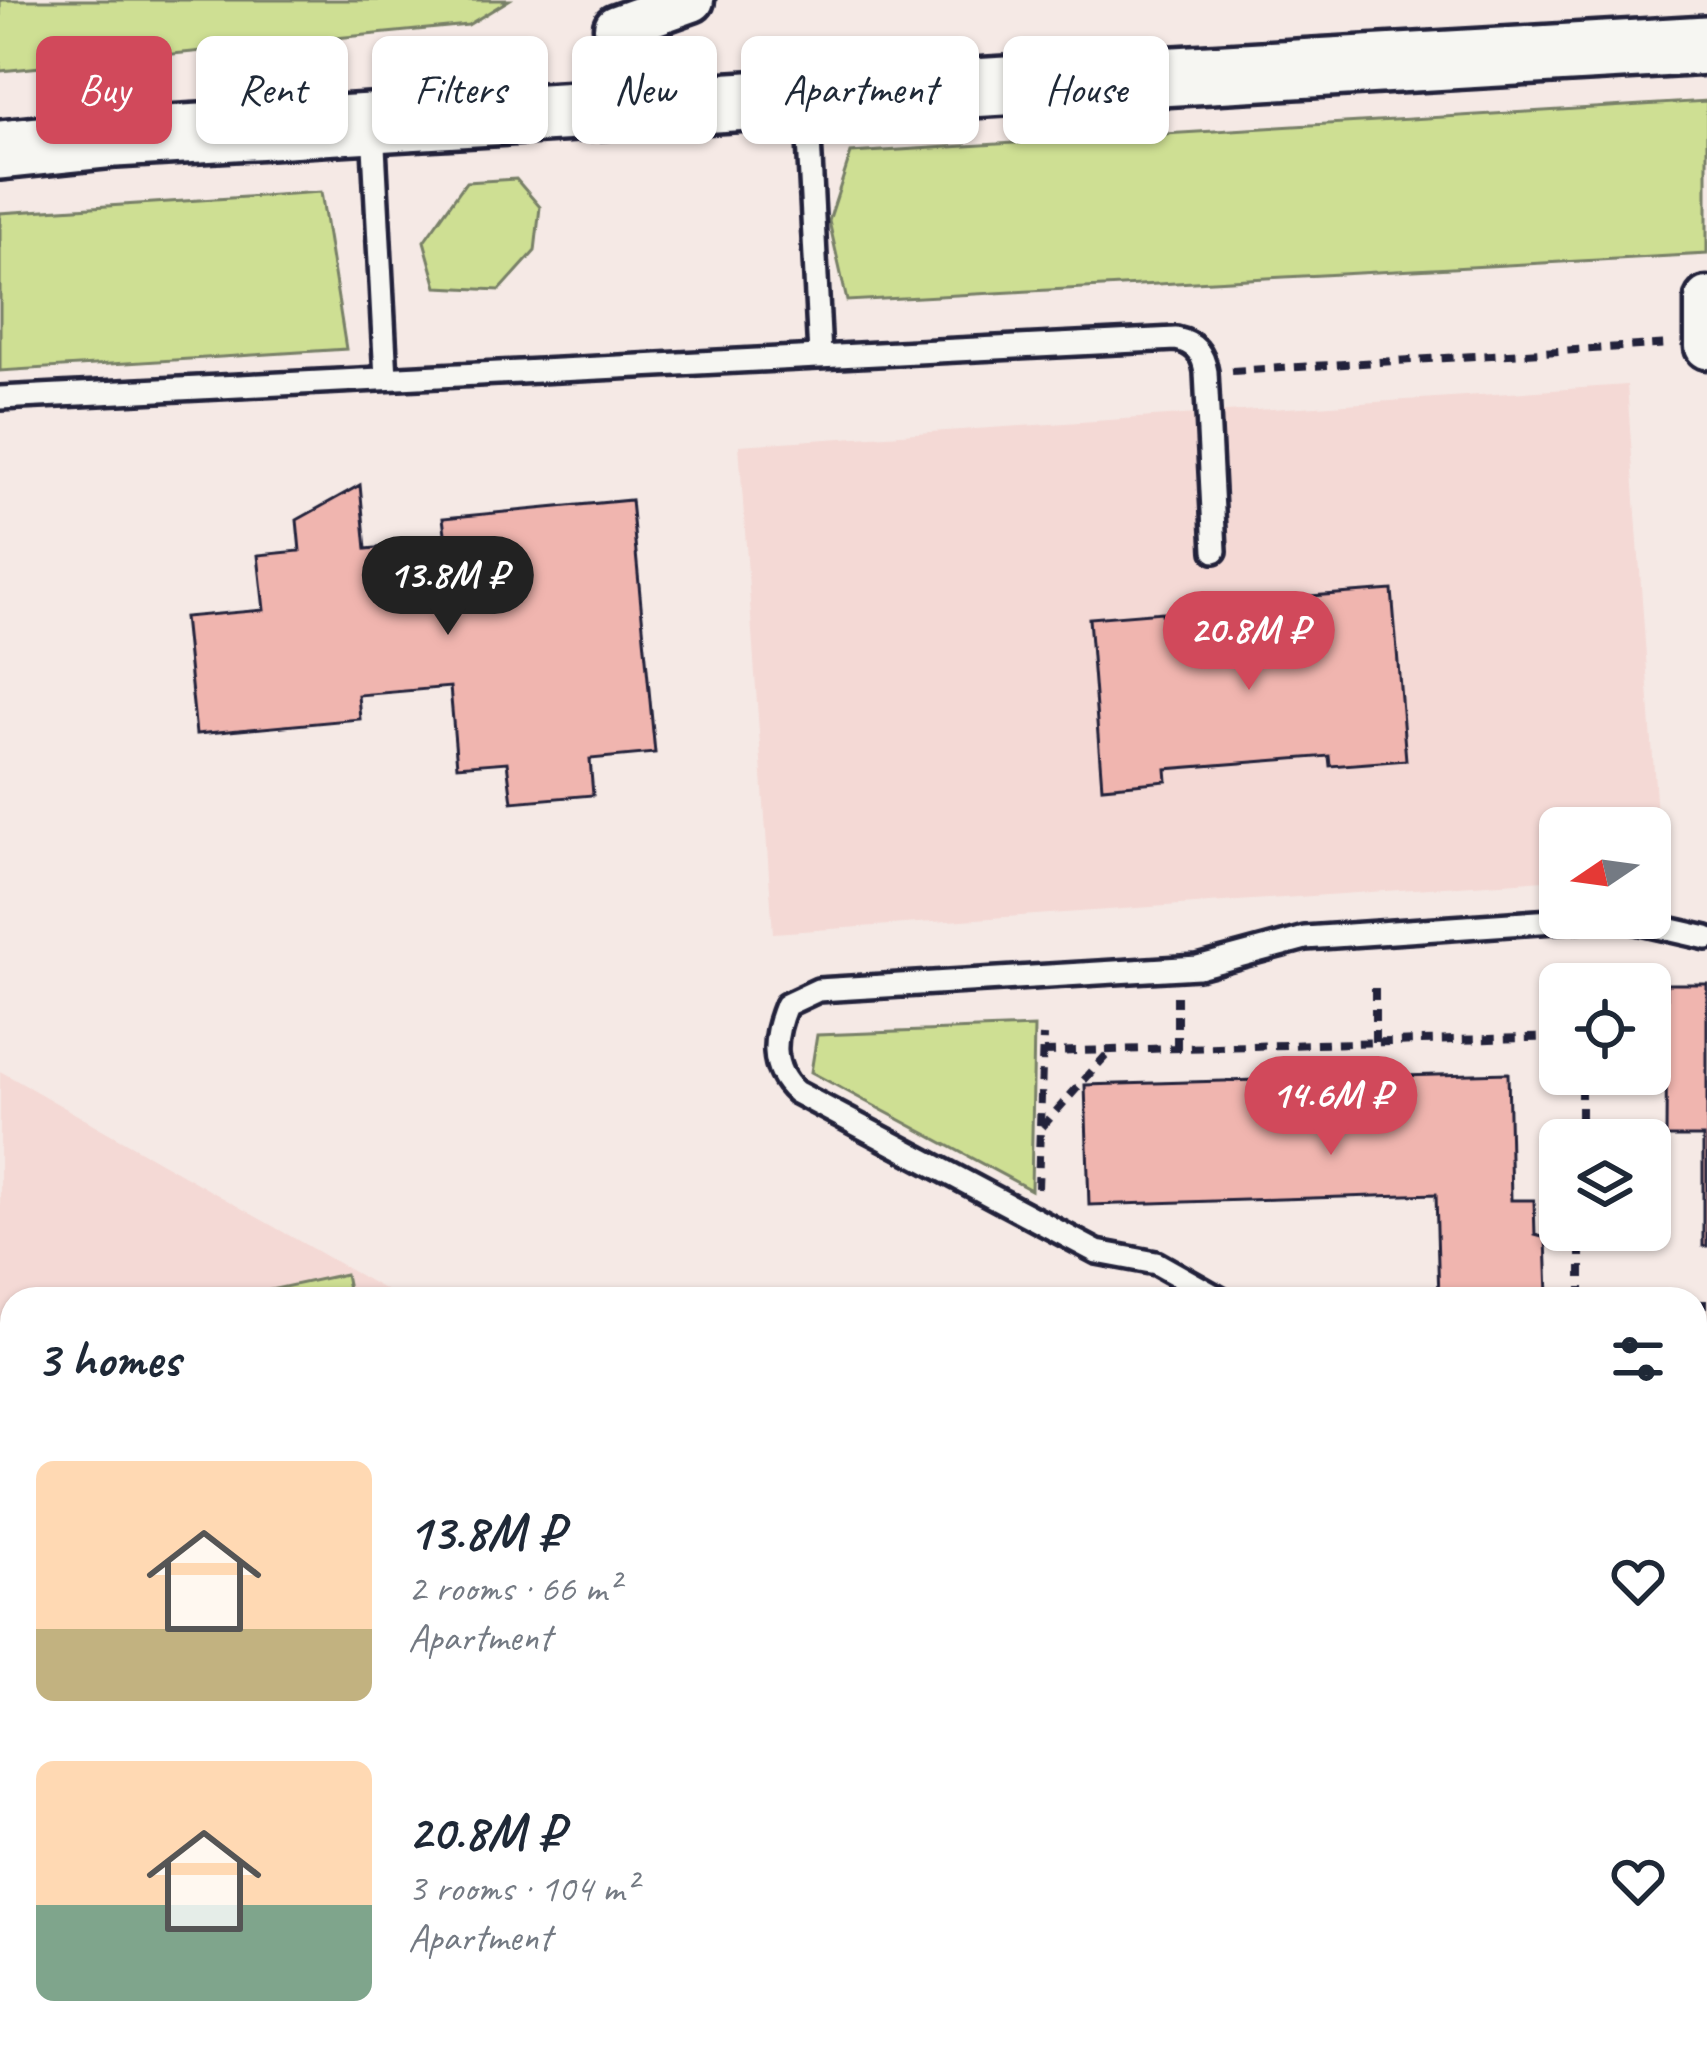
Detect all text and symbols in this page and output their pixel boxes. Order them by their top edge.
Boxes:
chip: Buy [36,36,172,144]
chip: Rent [196,36,348,144]
chip: Filters [372,36,548,144]
chip: New [572,36,717,144]
chip: Apartment [741,36,979,144]
chip: House [1003,36,1169,144]
pin: 13.8M ₽ [337,536,559,638]
text: 13.8M ₽ [389,550,507,599]
pin: 20.8M ₽ [1138,591,1360,693]
text: 20.8M ₽ [1190,605,1308,654]
north arrow [1539,807,1671,939]
map controls [1539,807,1671,1251]
button: locate [1539,963,1671,1095]
pin: 14.6M ₽ [1220,1056,1442,1158]
text: 14.6M ₽ [1271,1070,1391,1119]
button: layers [1539,1119,1671,1251]
icon: filters [1605,1326,1671,1392]
text: 3 homes [36,1327,180,1391]
text: 13.8M ₽ [408,1500,563,1564]
icon: home [132,1509,276,1653]
icon: heart [1605,1548,1671,1614]
text: 2 rooms · 66 m² [408,1564,619,1613]
text: Apartment [408,1613,551,1662]
text: 20.8M ₽ [408,1800,563,1864]
icon: home [132,1809,276,1953]
icon: heart [1605,1848,1671,1914]
text: 3 rooms · 104 m² [408,1864,636,1913]
text: Apartment [408,1913,551,1962]

